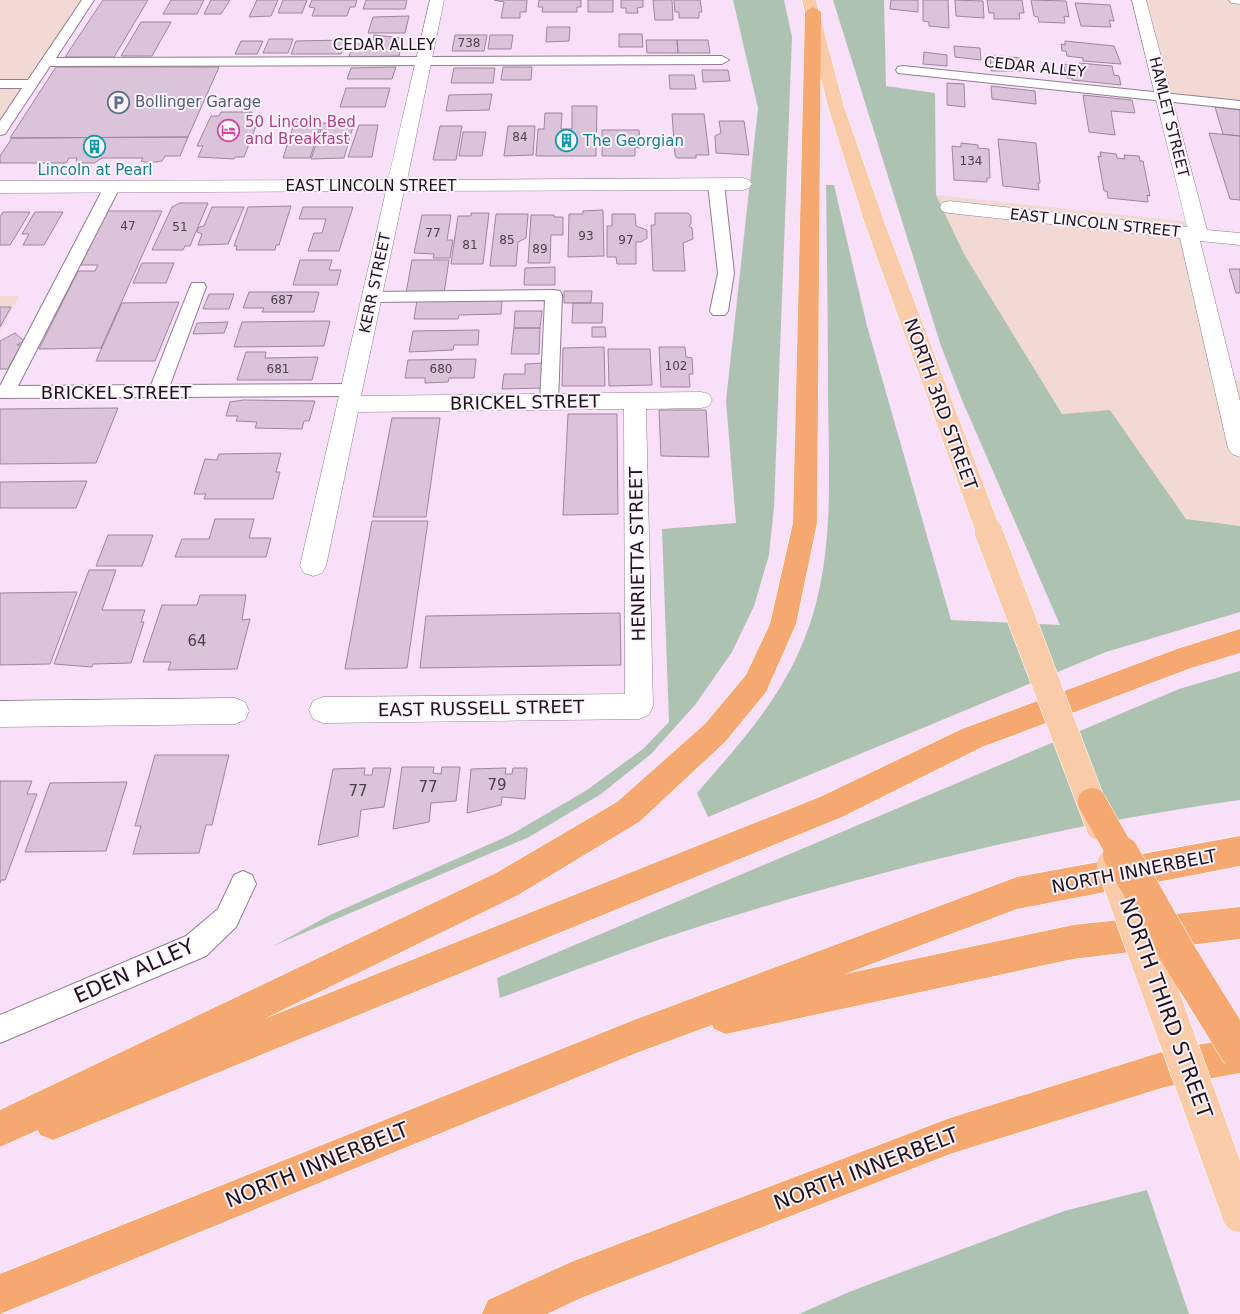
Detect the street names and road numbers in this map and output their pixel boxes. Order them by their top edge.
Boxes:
street label: CEDAR ALLEY [333,36,436,54]
street label: CEDAR ALLEY [983,53,1088,81]
street label: HAMLET STREET [1145,55,1193,180]
street label: EAST LINCOLN STREET [285,177,457,195]
street label: EAST LINCOLN STREET [1009,205,1182,241]
street label: KERR STREET [356,230,395,335]
street label: NORTH 3RD STREET [900,315,982,494]
street label: BRICKEL STREET [41,382,192,403]
street label: BRICKEL STREET [450,390,601,414]
street label: HENRIETTA STREET [625,466,649,641]
street label: EAST RUSSELL STREET [378,696,585,720]
street label: NORTH INNERBELT [1050,845,1219,897]
street label: NORTH THIRD STREET [1115,894,1217,1122]
street label: EDEN ALLEY [70,934,198,1008]
street label: NORTH INNERBELT [222,1117,412,1213]
street label: NORTH INNERBELT [770,1123,962,1215]

